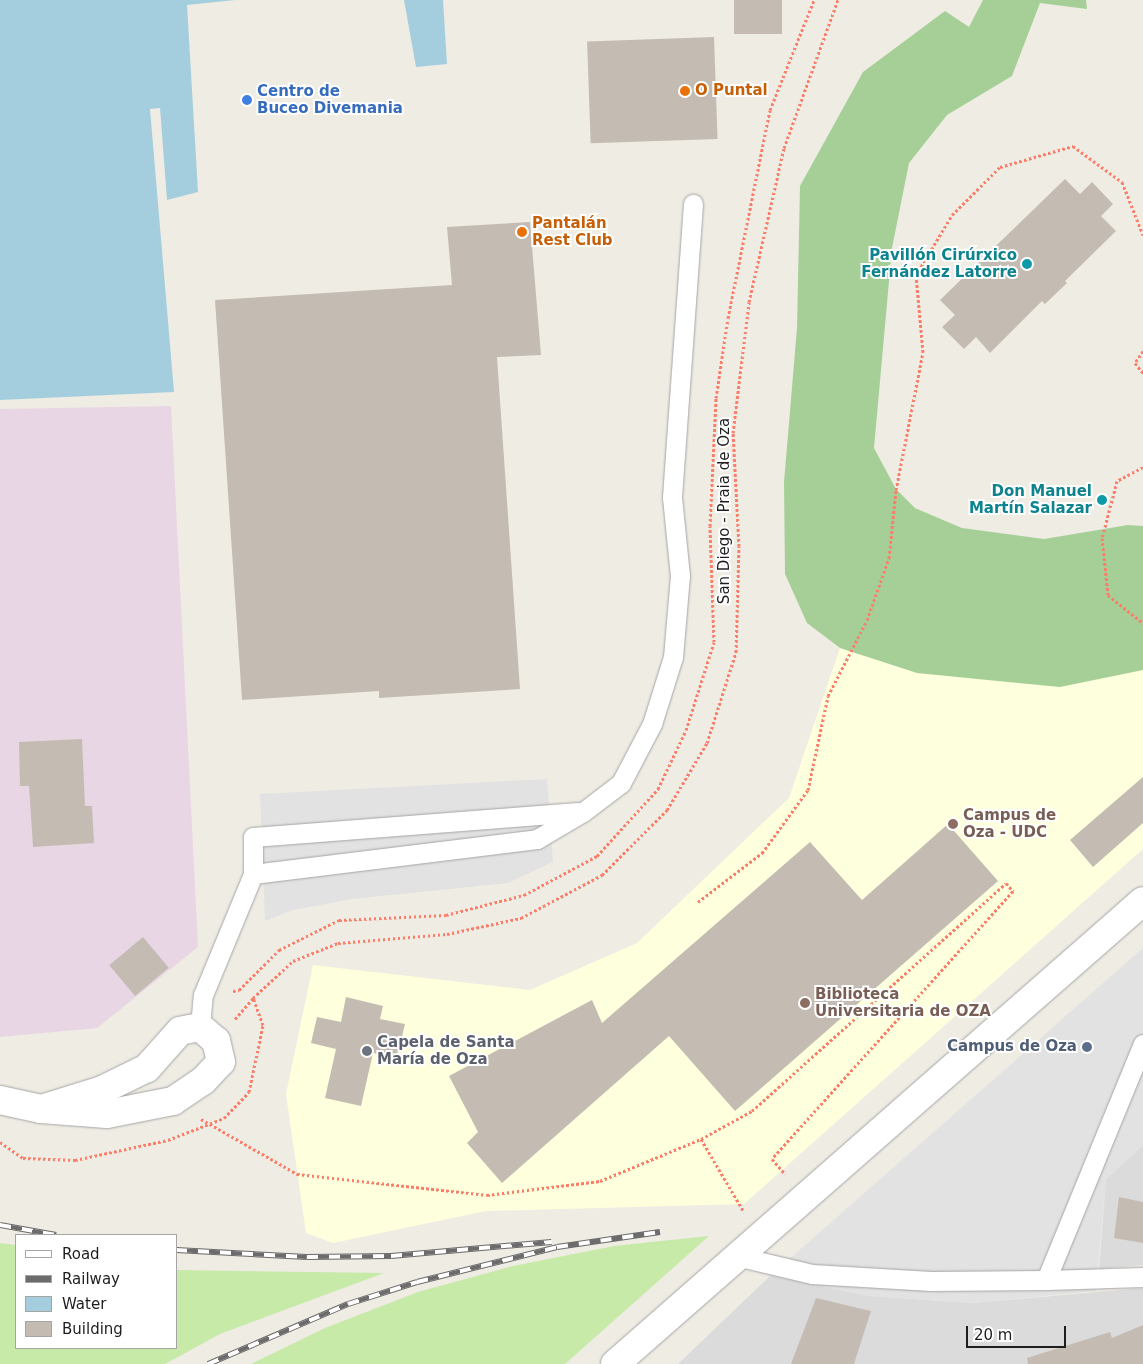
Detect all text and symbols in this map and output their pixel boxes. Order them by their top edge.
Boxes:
place label: Centro de Buceo Divemania [257,82,403,117]
place label: O Puntal [695,82,768,100]
marker: O Puntal [679,85,691,97]
marker: Centro de Buceo Divemania [241,94,253,106]
place label: Pantalán Rest Club [532,214,613,249]
marker: Pantalán Rest Club [516,226,528,238]
place label: Pavillón Cirúrxico Fernández Latorre [861,246,1017,281]
marker: Pavillón Cirúrxico Fernández Latorre [1021,258,1033,270]
street label: San Diego - Praia de Oza [716,418,734,604]
place label: Don Manuel Martín Salazar [969,482,1092,517]
marker: Don Manuel Martín Salazar [1096,494,1108,506]
place label: Campus de Oza - UDC [963,806,1056,841]
marker: Campus de Oza - UDC [947,818,959,830]
place label: Biblioteca Universitaria de OZA [815,985,991,1020]
marker: Biblioteca Universitaria de OZA [799,997,811,1009]
place label: Capela de Santa María de Oza [377,1033,515,1068]
place label: Campus de Oza [947,1038,1077,1056]
marker: Campus de Oza [1081,1041,1093,1053]
marker: Capela de Santa María de Oza [361,1045,373,1057]
legend [15,1234,178,1349]
text: Road [62,1245,100,1263]
text: Railway [62,1270,120,1288]
text: Water [62,1295,106,1313]
scale bar [968,1316,1068,1348]
text: Building [62,1320,123,1338]
text: 20 m [974,1326,1012,1344]

